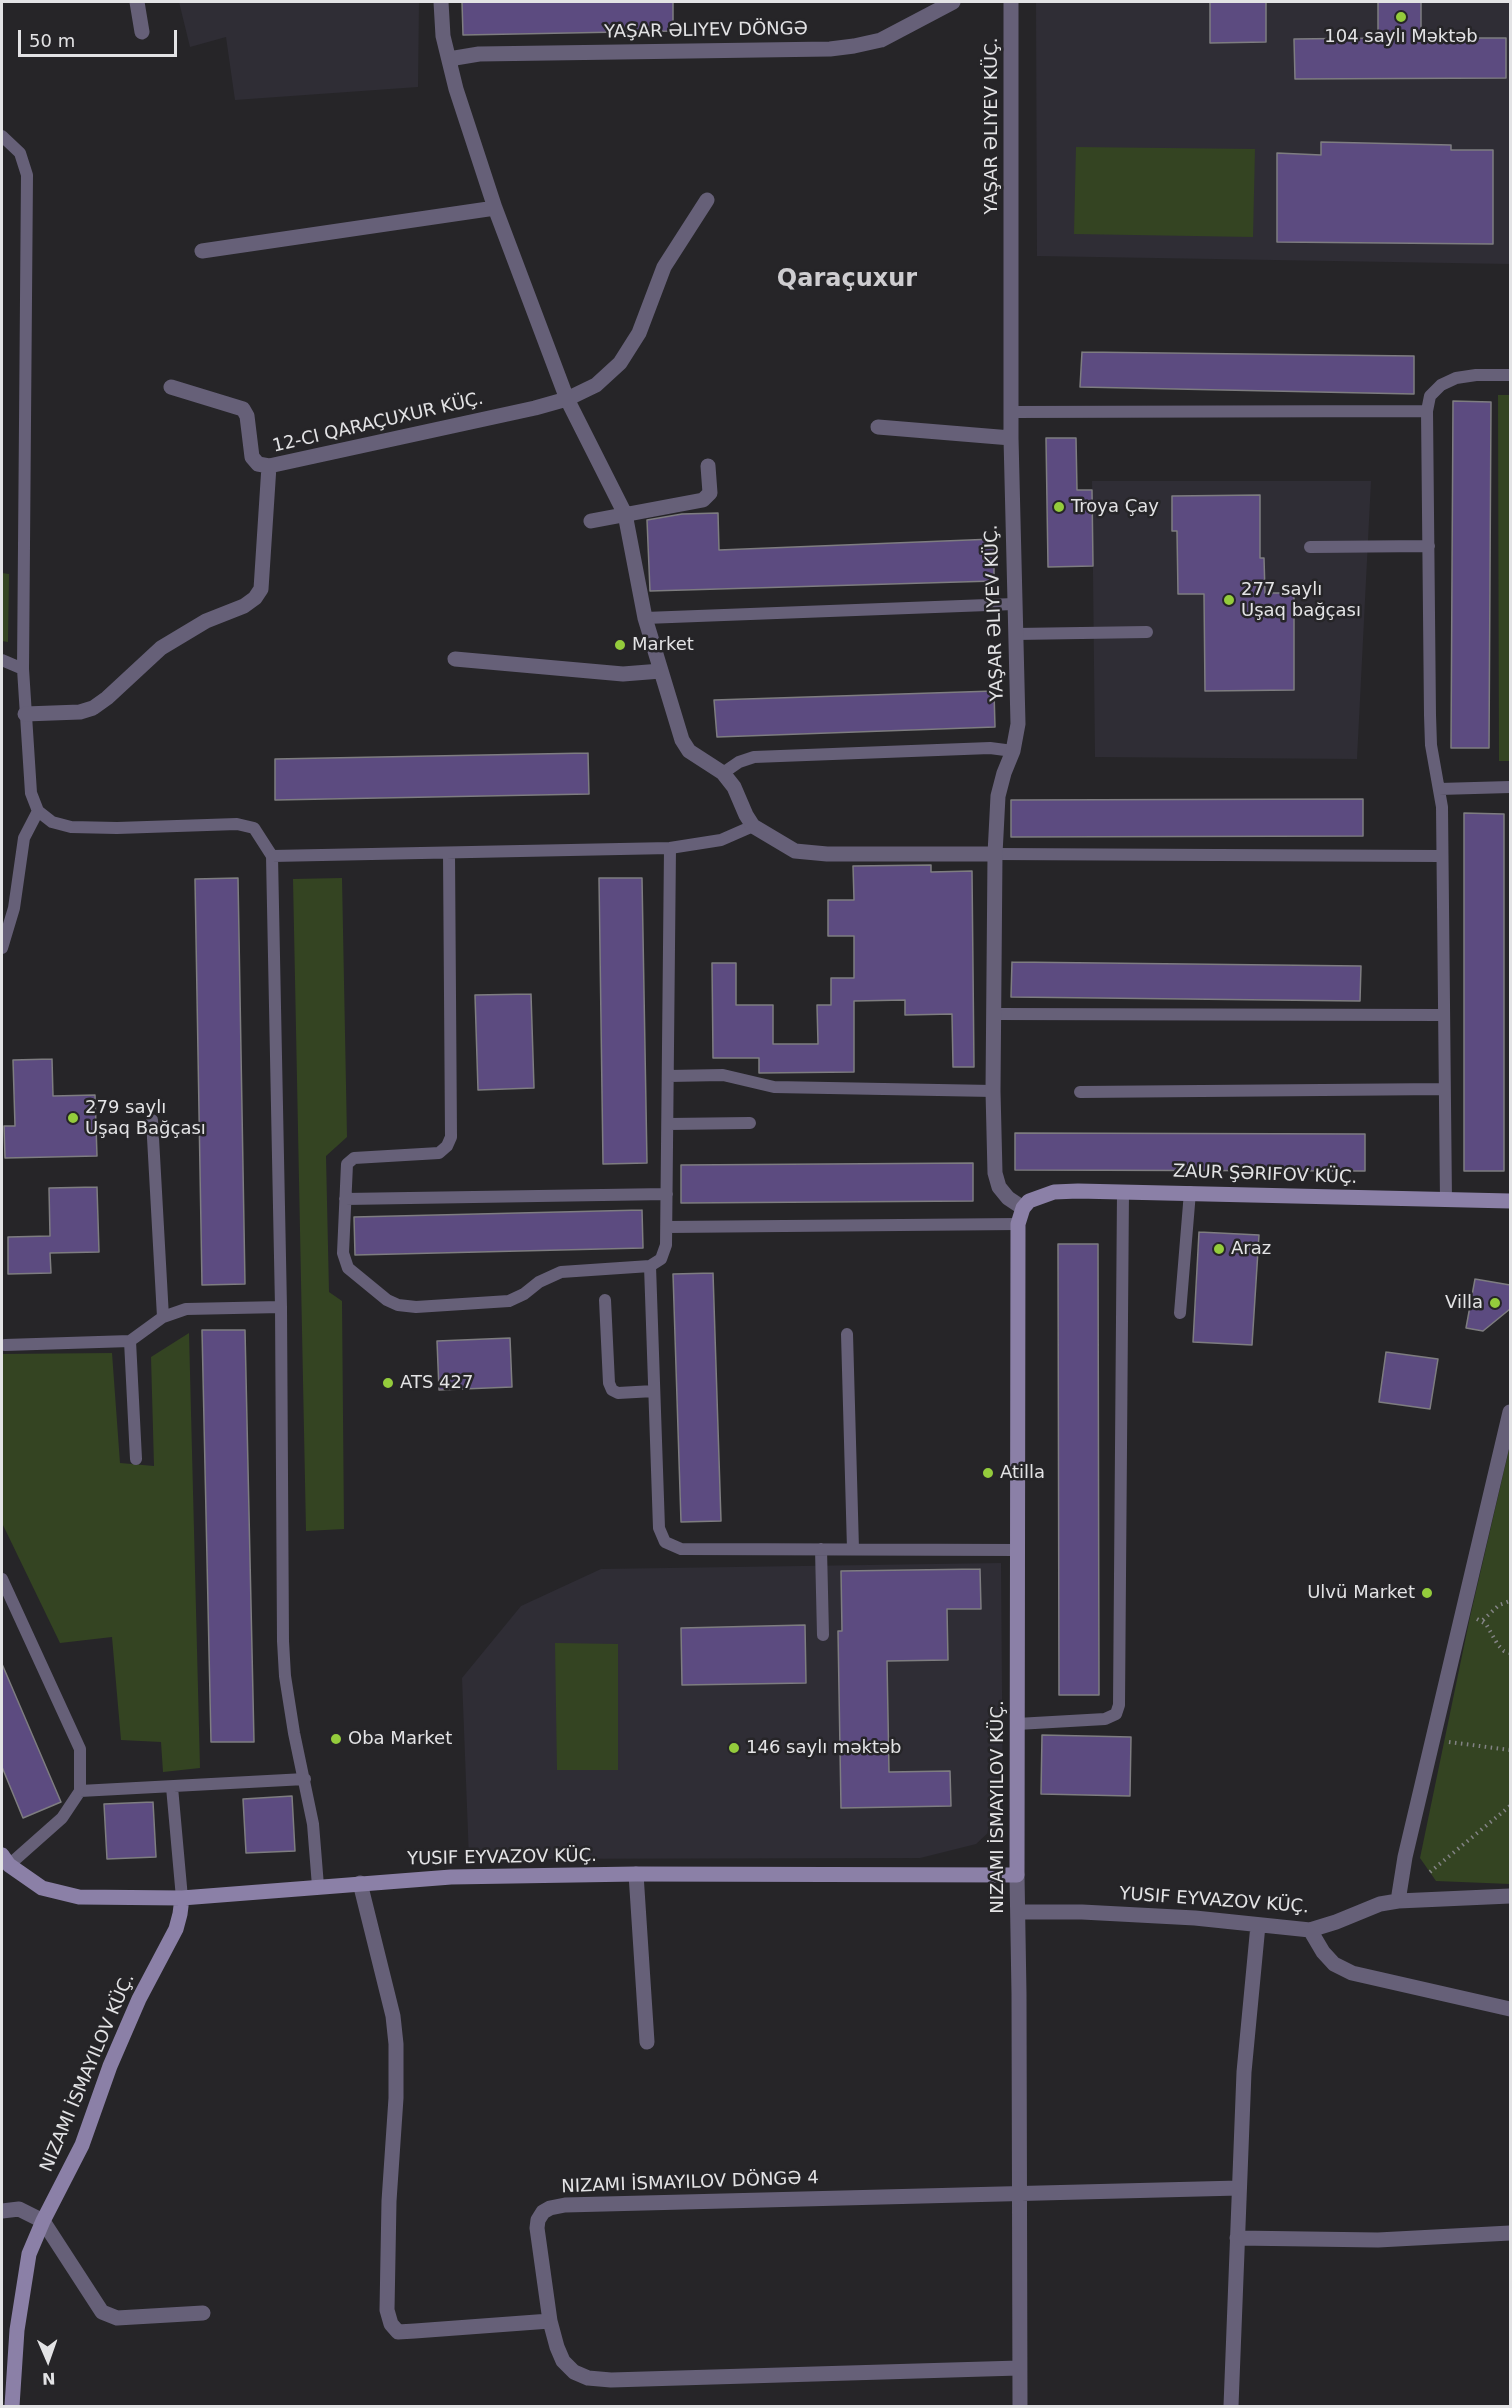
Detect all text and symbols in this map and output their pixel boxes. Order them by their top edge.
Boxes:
marker: 104 saylı Məktəb [1394,10,1408,24]
scale bar [21,18,180,56]
street label: YAŞAR ƏLIYEV DÖNGƏ [604,18,808,44]
place label: 104 saylı Məktəb [1324,26,1478,48]
text: 50 m [29,30,75,51]
street label: YAŞAR ƏLIYEV KÜÇ. [981,38,1003,214]
district label: Qaraçuxur [777,266,917,294]
street label: 12-CI QARAÇUXUR KÜÇ. [271,388,485,458]
place label: Troya Çay [1071,496,1159,518]
marker: Troya Çay [1052,500,1066,514]
street label: YAŞAR ƏLIYEV KÜÇ. [981,524,1009,702]
place label: 277 saylı Uşaq bağçası [1241,579,1361,622]
marker: 277 saylı Uşaq bağçası [1222,593,1236,607]
place label: Market [632,634,694,656]
marker: Market [613,638,627,652]
place label: 279 saylı Uşaq Bağçası [85,1097,206,1140]
marker: 279 saylı Uşaq Bağçası [66,1111,80,1125]
street label: ZAUR ŞƏRIFOV KÜÇ. [1172,1161,1358,1189]
place label: Araz [1231,1238,1271,1260]
marker: Araz [1212,1242,1226,1256]
place label: Villa [1445,1292,1483,1314]
marker: Villa [1488,1296,1502,1310]
place label: ATS 427 [400,1372,473,1394]
marker: ATS 427 [381,1376,395,1390]
place label: Atilla [1000,1462,1045,1484]
marker: Atilla [981,1466,995,1480]
place label: Ulvü Market [1307,1582,1415,1604]
marker: Ulvü Market [1420,1586,1434,1600]
street label: NIZAMI İSMAYILOV KÜÇ. [987,1700,1009,1914]
place label: Oba Market [348,1728,452,1750]
marker: Oba Market [329,1732,343,1746]
place label: 146 saylı məktəb [746,1737,901,1759]
marker: 146 saylı məktəb [727,1741,741,1755]
street label: YUSIF EYVAZOV KÜÇ. [407,1846,597,1870]
street label: YUSIF EYVAZOV KÜÇ. [1119,1884,1309,1918]
street label: NIZAMI İSMAYILOV KÜÇ. [36,1971,140,2175]
street label: NIZAMI İSMAYILOV DÖNGƏ 4 [561,2168,819,2198]
north arrow [18,2330,78,2390]
text: N [42,2369,56,2388]

